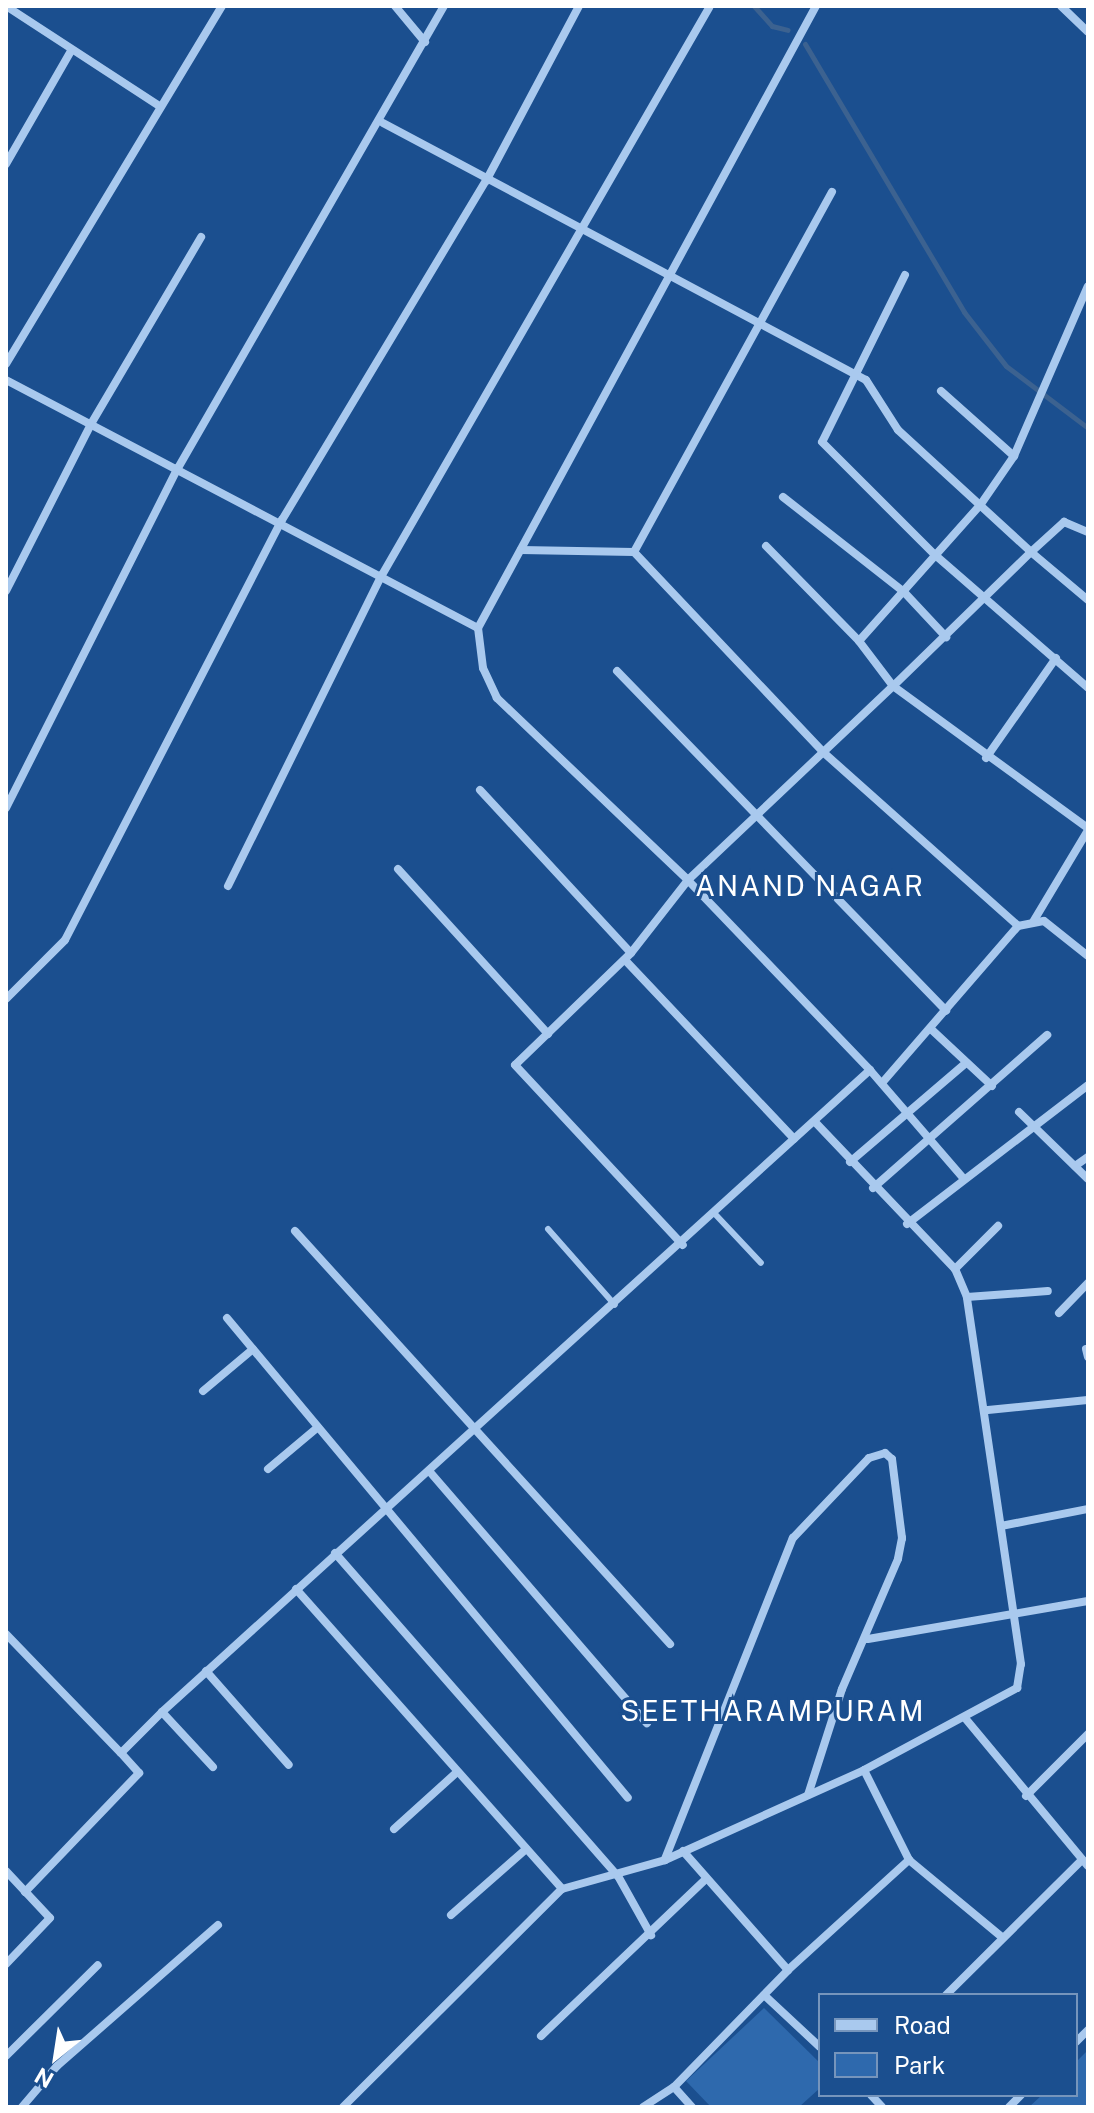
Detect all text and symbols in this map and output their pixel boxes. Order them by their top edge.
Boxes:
district label: ANAND NAGAR [695,869,925,903]
district label: SEETHARAMPURAM [621,1694,925,1728]
legend [818,1993,1078,2097]
text: Road [894,2011,951,2039]
north arrow [16,2017,96,2097]
text: Park [894,2051,945,2079]
text: N [30,2062,58,2093]

